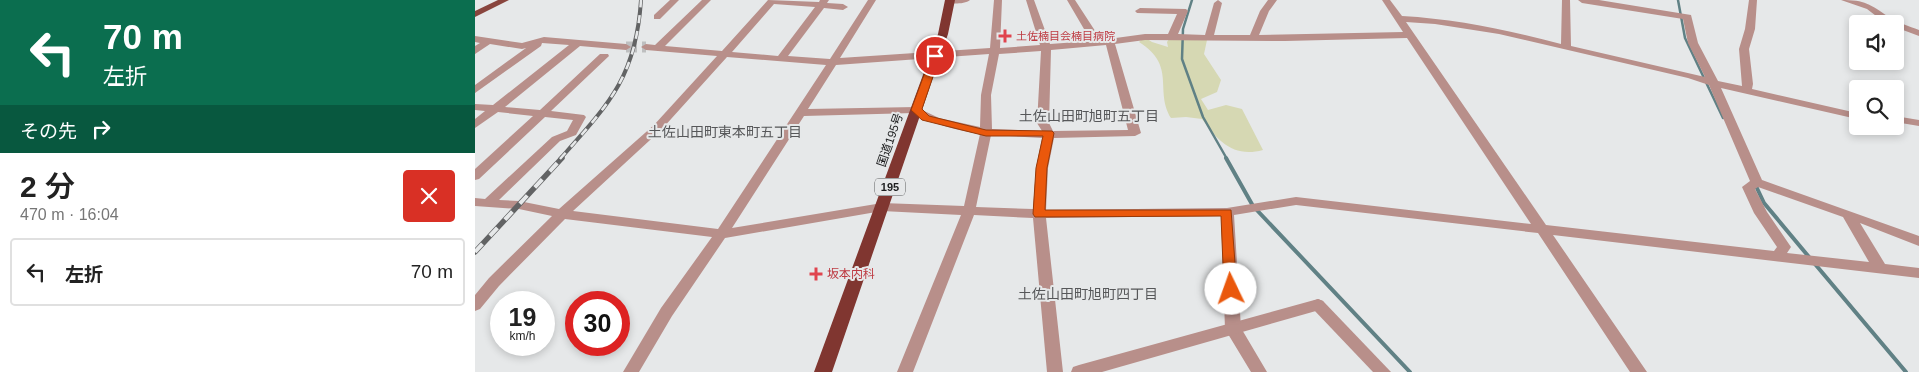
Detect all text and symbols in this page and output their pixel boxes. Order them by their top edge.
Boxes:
map controls [1849,15,1904,135]
button: sound [1849,15,1904,70]
text: 70 m [103,17,183,56]
icon: left [20,20,85,85]
marker: 土佐楠目会楠目病院 [998,29,1012,43]
place label: 土佐楠目会楠目病院 [1016,30,1115,42]
pin [914,35,956,77]
icon: arrive [921,42,949,70]
text: 左折 [103,64,147,89]
button: search [1849,80,1904,135]
district label: 土佐山田町旭町五丁目 [1019,108,1159,124]
street label: 国道195号 [874,111,906,169]
icon: right [87,115,115,143]
text: その先 [20,121,77,142]
district label: 土佐山田町東本町五丁目 [648,124,802,140]
text: 2 分 [20,170,75,203]
button: close [403,170,455,222]
road number: 195 [875,178,905,196]
text: 470 m · 16:04 [20,206,119,223]
icon: left [22,258,50,286]
text: 70 m [411,261,453,282]
position arrow [1204,262,1256,314]
text: 左折 [65,264,103,285]
marker: 坂本内科 [809,267,823,281]
place label: 坂本内科 [827,267,875,281]
district label: 土佐山田町旭町四丁目 [1018,286,1158,302]
speed limit sign: 30 [565,291,630,356]
text: 19 [509,303,536,331]
text: km/h [509,329,536,343]

